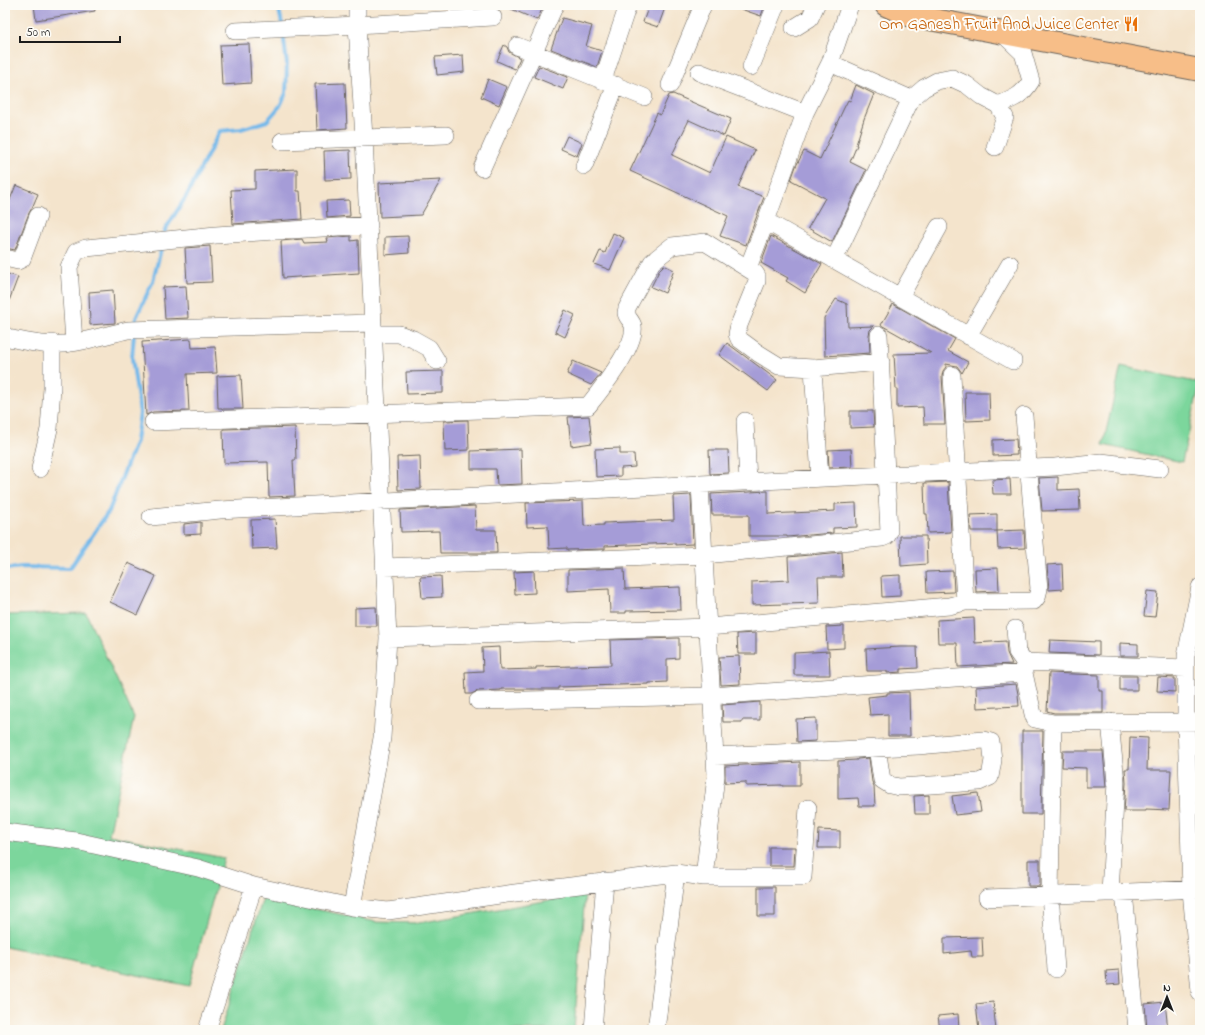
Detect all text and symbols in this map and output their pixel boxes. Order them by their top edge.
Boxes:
place label: Om Ganesh Fruit And Juice Center [879,12,1120,37]
restaurant icon: Om Ganesh Fruit And Juice Center [1122,15,1140,33]
scale bar [20,18,120,44]
text: 50 m [26,24,50,42]
north arrow [1147,977,1187,1017]
text: N [1163,980,1171,996]

